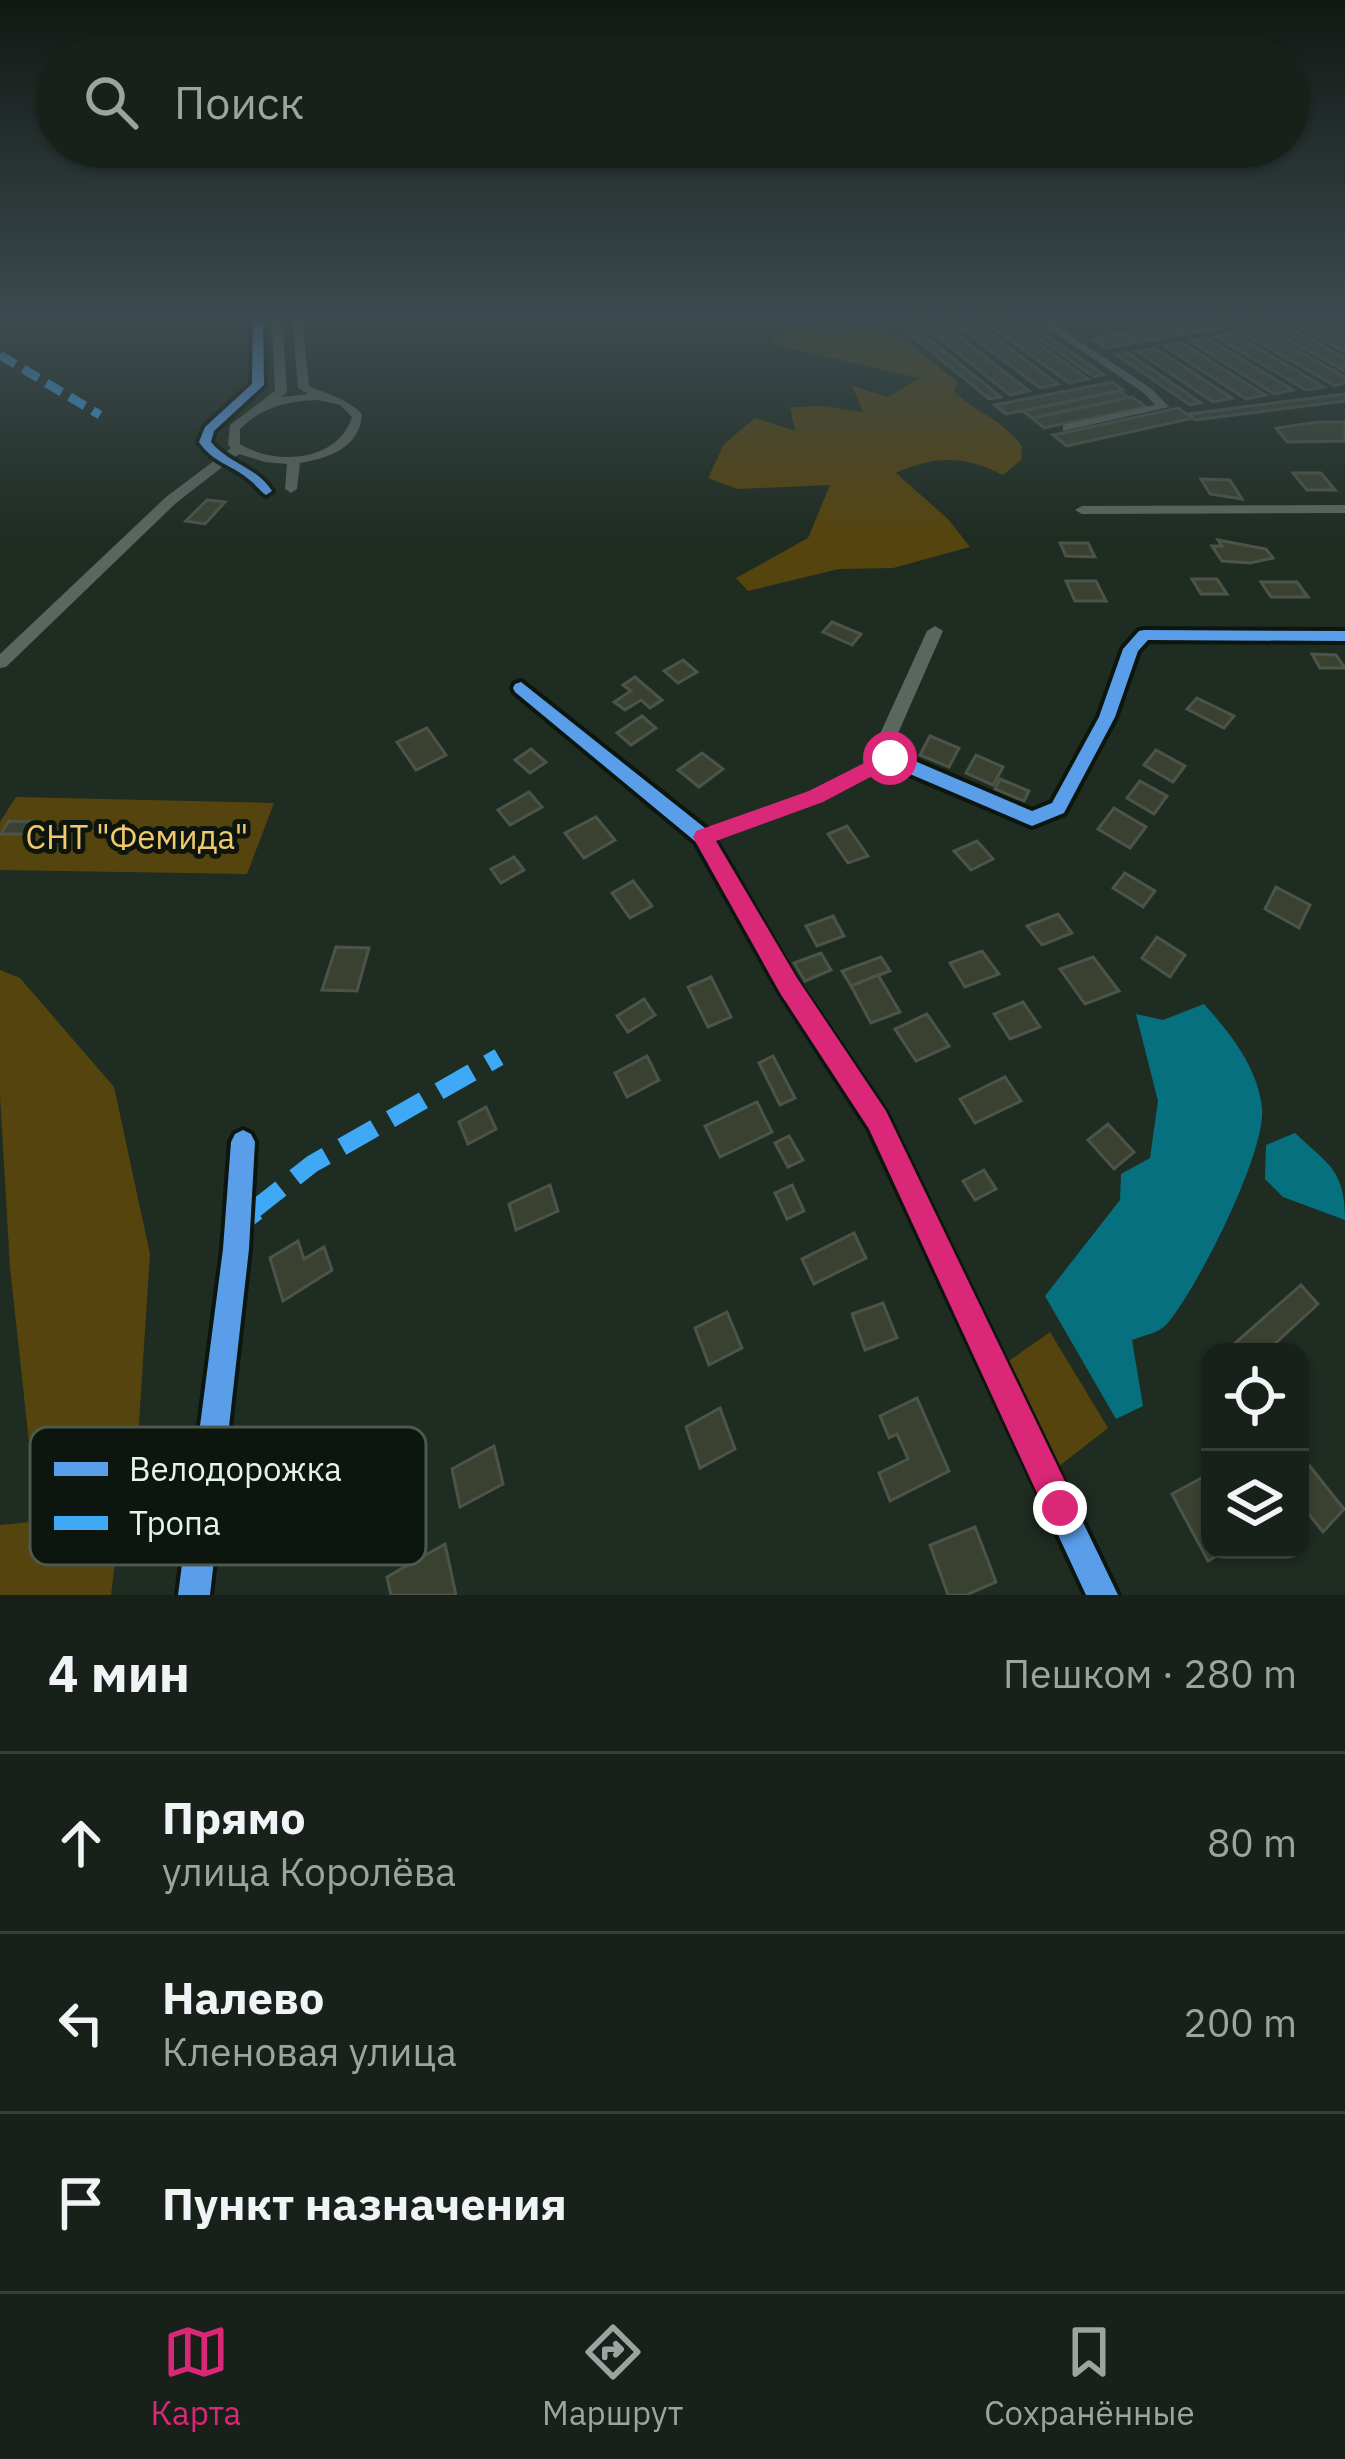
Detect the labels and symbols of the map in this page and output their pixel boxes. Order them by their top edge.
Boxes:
route start [863,731,917,785]
park label: СНТ "Фемида" [26,815,248,858]
legend [30,1427,426,1565]
text: Велодорожка [129,1447,342,1490]
route end [1033,1481,1087,1535]
text: Тропа [129,1501,221,1544]

